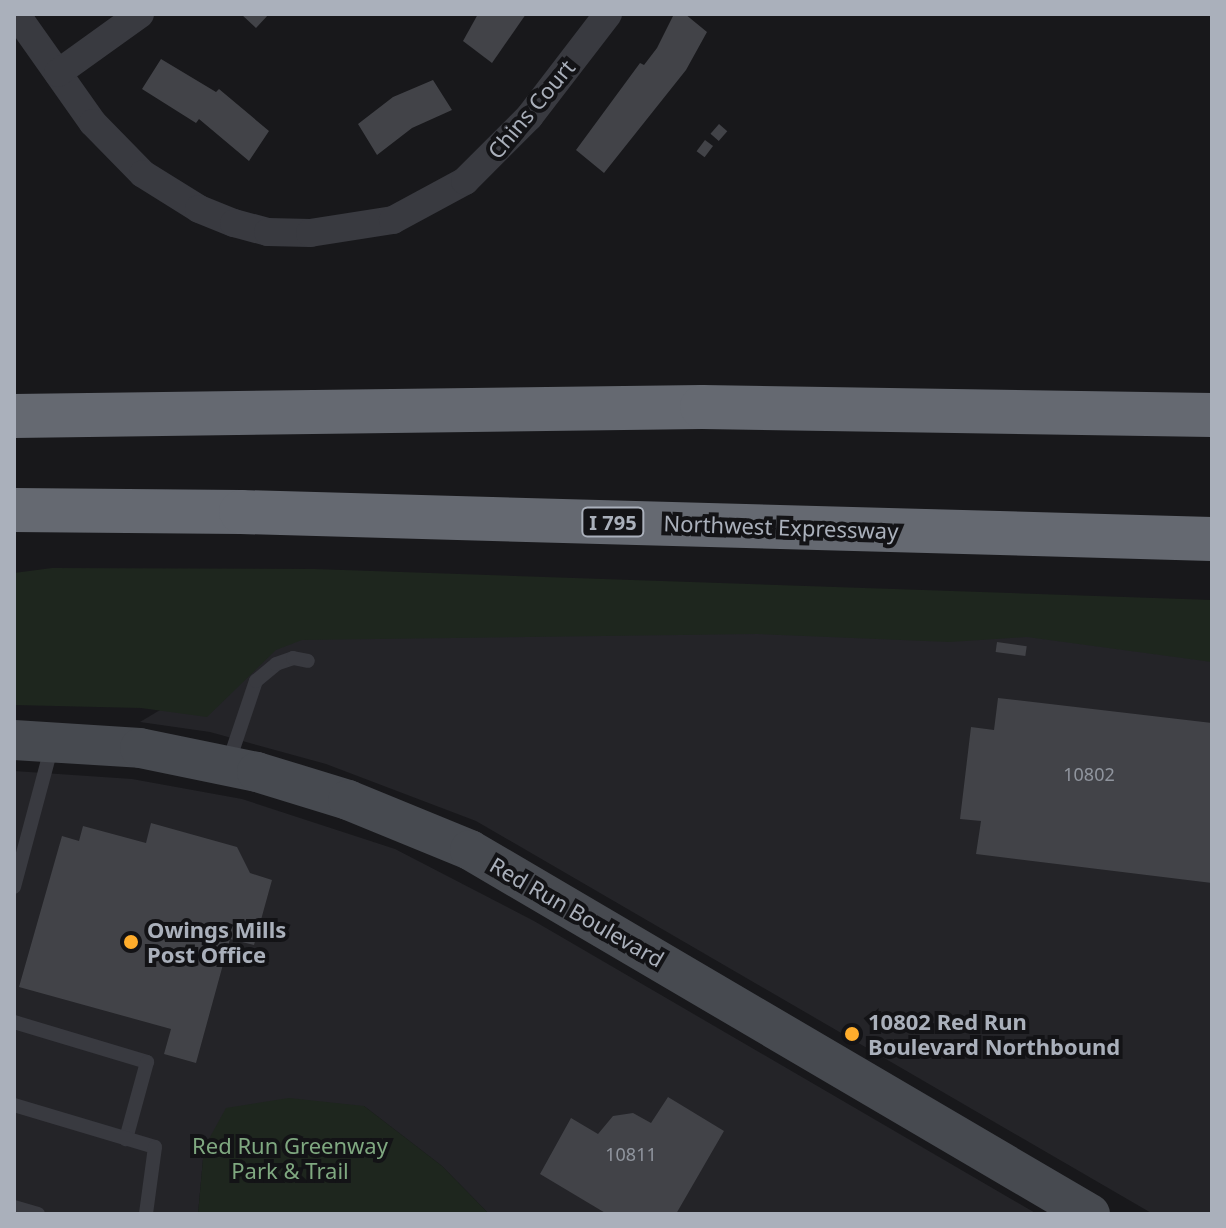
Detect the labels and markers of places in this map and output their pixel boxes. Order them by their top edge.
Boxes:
place label: Owings Mills Post Office [147,916,286,968]
marker: Owings Mills Post Office [122,933,140,951]
place label: 10802 Red Run Boulevard Northbound [868,1008,1120,1060]
marker: 10802 Red Run Boulevard Northbound [843,1025,861,1043]

